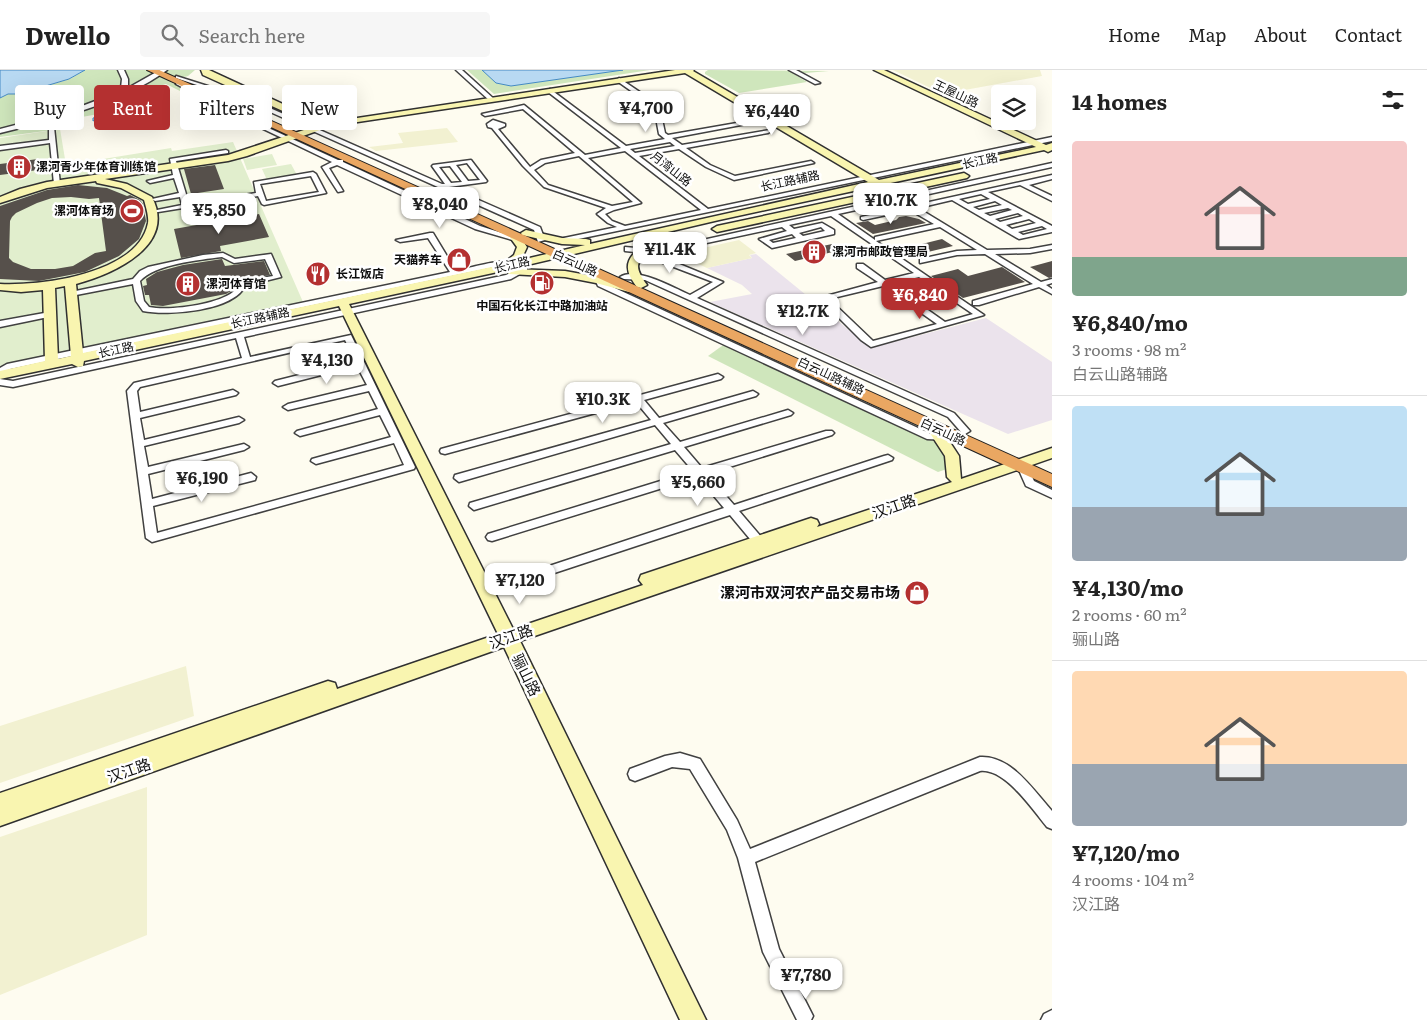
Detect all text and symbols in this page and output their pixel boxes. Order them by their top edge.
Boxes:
search box [140,12,490,57]
text: Dwello [25,17,110,52]
icon: search [158,21,186,49]
text: Search here [198,21,305,49]
text: Home [1108,21,1160,48]
text: Map [1188,21,1226,48]
text: About [1254,21,1307,48]
text: Contact [1335,21,1402,48]
street label: 王屋山路 [931,75,982,111]
chip: Buy [15,85,84,130]
chip: Rent [94,85,170,130]
chip: Filters [180,85,272,130]
chip: New [282,85,357,130]
map controls [991,85,1036,130]
button: layers [991,85,1036,130]
text: 14 homes [1072,85,1167,116]
icon: filters [1379,86,1407,114]
pin: ¥4,700 [605,90,687,133]
pin: ¥6,440 [731,93,813,136]
text: ¥4,700 [619,95,673,119]
text: ¥6,440 [744,98,800,122]
street label: 月湾山路 [647,146,696,190]
street label: 长江路 [960,147,999,173]
building icon: 漯河青少年体育训练馆 [6,154,32,180]
place label: 漯河青少年体育训练馆 [36,157,156,175]
street label: 长江路辅路 [759,165,821,195]
icon: home [1195,173,1285,263]
pin: ¥10.7K [850,182,932,225]
pin: ¥8,040 [399,186,481,229]
text: ¥10.7K [864,187,918,211]
text: ¥8,040 [412,191,468,215]
pin: ¥5,850 [178,192,260,235]
text: ¥5,850 [192,197,246,221]
sports icon: 漯河体育场 [119,198,145,224]
place label: 漯河体育场 [54,201,114,219]
pin: ¥11.4K [629,232,711,274]
text: ¥11.4K [644,236,696,260]
building icon: 漯河市邮政管理局 [801,239,827,265]
place label: 漯河市邮政管理局 [832,242,928,260]
street label: 白云山路 [550,244,601,280]
shop icon: 天猫养车 [446,247,472,273]
place label: 天猫养车 [394,250,442,268]
street label: 长江路 [492,251,531,277]
restaurant icon: 长江饭店 [305,261,331,287]
place label: 长江饭店 [336,264,384,282]
fuel station icon: 中国石化长江中路加油站 [529,270,555,296]
building icon: 漯河体育馆 [175,271,201,297]
place label: 漯河体育馆 [206,274,266,292]
pin: ¥6,840 [879,278,961,320]
text: ¥6,840 [892,282,948,306]
pin: ¥12.7K [762,294,844,336]
place label: 中国石化长江中路加油站 [476,296,608,314]
text: ¥12.7K [777,298,829,322]
street label: 长江路辅路 [229,302,291,332]
text: ¥6,840/mo [1072,306,1188,337]
street label: 长江路 [96,336,135,362]
text: 3 rooms · 98 m² [1072,337,1186,361]
pin: ¥4,130 [286,342,368,385]
text: ¥4,130 [301,347,353,371]
street label: 白云山路辅路 [795,352,868,398]
text: 白云山路辅路 [1072,361,1168,385]
pin: ¥10.3K [562,382,644,424]
text: ¥10.3K [575,386,631,410]
street label: 白云山路 [918,413,969,449]
icon: home [1195,439,1285,529]
pin: ¥6,190 [161,460,243,503]
pin: ¥5,660 [657,464,739,507]
text: ¥6,190 [176,465,228,489]
text: ¥5,660 [671,469,725,493]
street label: 汉江路 [868,487,919,524]
pin: ¥7,120 [479,562,561,605]
text: ¥7,120 [495,567,545,591]
text: ¥4,130/mo [1072,571,1184,602]
place label: 漯河市双河农产品交易市场 [720,580,900,603]
shop icon: 漯河市双河农产品交易市场 [904,580,930,606]
text: 2 rooms · 60 m² [1072,602,1187,626]
street label: 汉江路 [485,617,536,654]
text: 骊山路 [1072,626,1120,650]
street label: 骊山路 [507,649,548,700]
icon: home [1195,704,1285,794]
street label: 汉江路 [103,751,154,788]
text: ¥7,120/mo [1072,836,1180,867]
text: 4 rooms · 104 m² [1072,867,1194,891]
text: 汉江路 [1072,891,1120,915]
pin: ¥7,780 [765,958,847,1000]
text: ¥7,780 [781,962,831,986]

